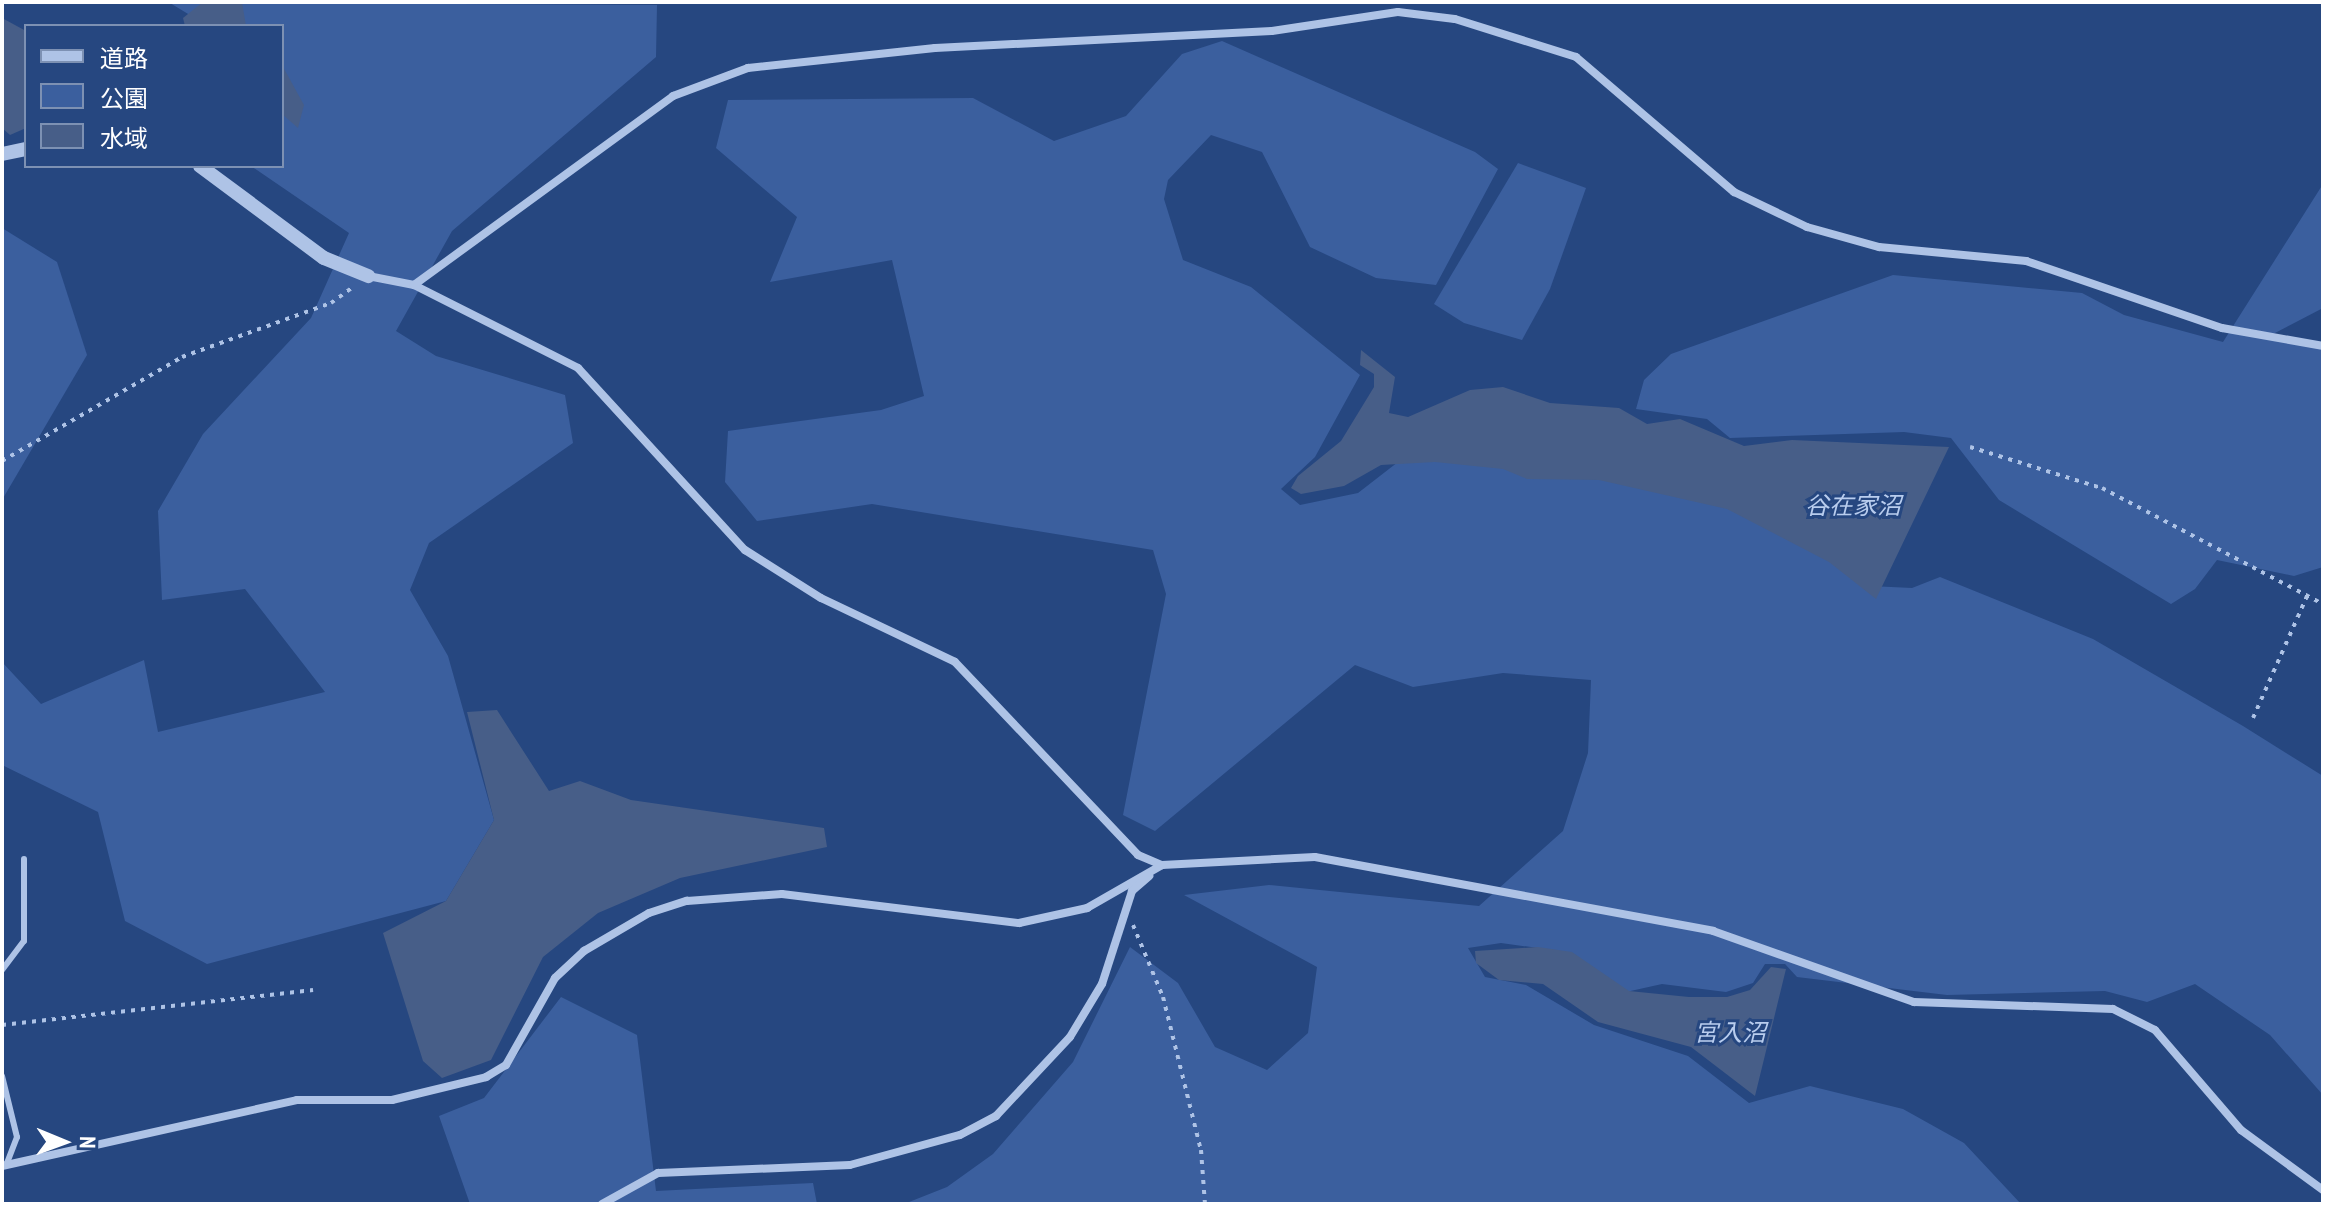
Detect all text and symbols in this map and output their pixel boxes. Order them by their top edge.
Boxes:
legend [24,24,284,168]
text: 道路 [100,43,148,74]
text: 公園 [100,83,148,114]
text: 水域 [100,123,148,154]
water label: 谷在家沼 [1805,492,1901,520]
water label: 宮入沼 [1694,1019,1766,1047]
north arrow [24,1102,104,1182]
text: N [74,1136,102,1149]

